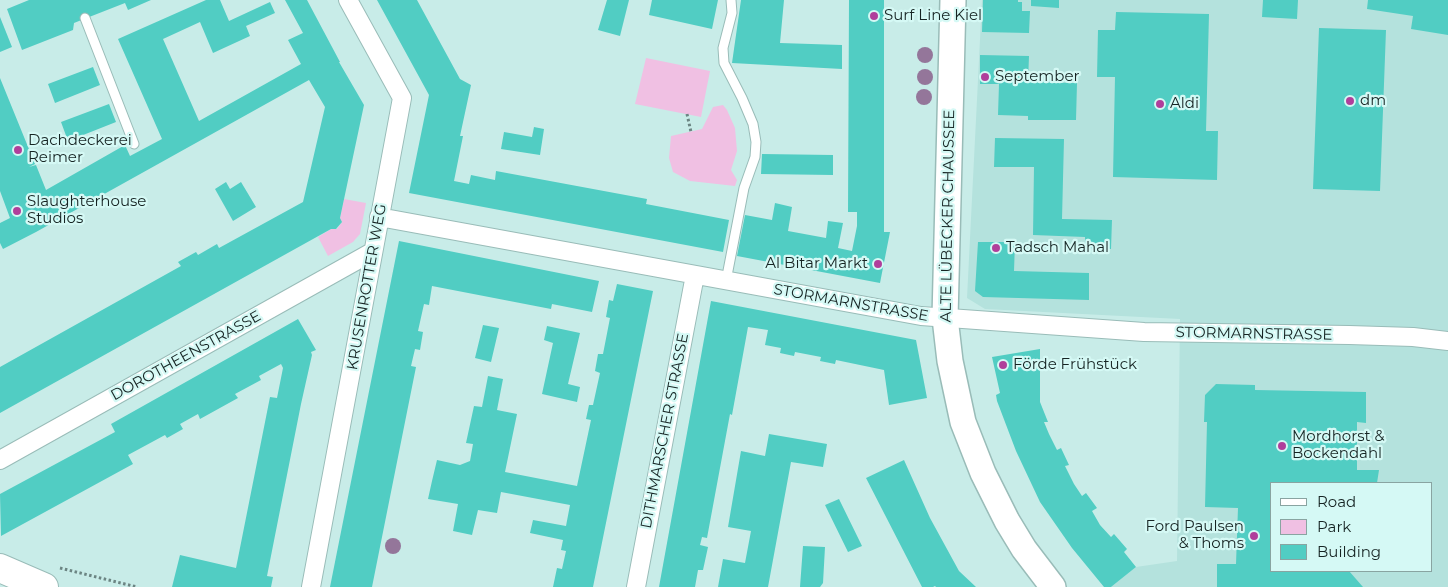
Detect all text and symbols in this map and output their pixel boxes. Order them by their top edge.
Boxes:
place label: Surf Line Kiel [884,7,982,25]
marker: Surf Line Kiel [868,10,880,22]
place label: September [995,68,1079,86]
marker: September [979,71,991,83]
place label: dm [1360,92,1386,110]
place label: Aldi [1170,95,1199,113]
marker: dm [1344,95,1356,107]
marker: Aldi [1154,98,1166,110]
street label: ALTE LÜBECKER CHAUSSEE [937,110,959,322]
place label: Dachdeckerei Reimer [28,132,132,167]
marker: Dachdeckerei Reimer [12,144,24,156]
place label: Slaughterhouse Studios [27,193,146,228]
street label: KRUSENROTTER WEG [344,203,390,371]
marker: Slaughterhouse Studios [11,205,23,217]
place label: Tadsch Mahal [1006,239,1109,257]
marker: Tadsch Mahal [990,242,1002,254]
place label: Al Bitar Markt [765,255,868,273]
marker: Al Bitar Markt [872,258,884,270]
street label: STORMARNSTRASSE [772,281,930,325]
street label: DOROTHEENSTRASSE [108,307,264,405]
street label: STORMARNSTRASSE [1175,324,1333,344]
street label: DITHMARSCHER STRASSE [637,332,693,530]
place label: Förde Frühstück [1013,356,1137,374]
marker: Förde Frühstück [997,359,1009,371]
place label: Mordhorst & Bockendahl [1292,428,1385,463]
marker: Mordhorst & Bockendahl [1276,440,1288,452]
legend [1270,482,1433,572]
text: Road [1317,492,1356,511]
text: Park [1317,517,1351,536]
place label: Ford Paulsen & Thoms [1145,518,1244,553]
marker: Ford Paulsen & Thoms [1248,530,1260,542]
text: Building [1317,542,1381,561]

